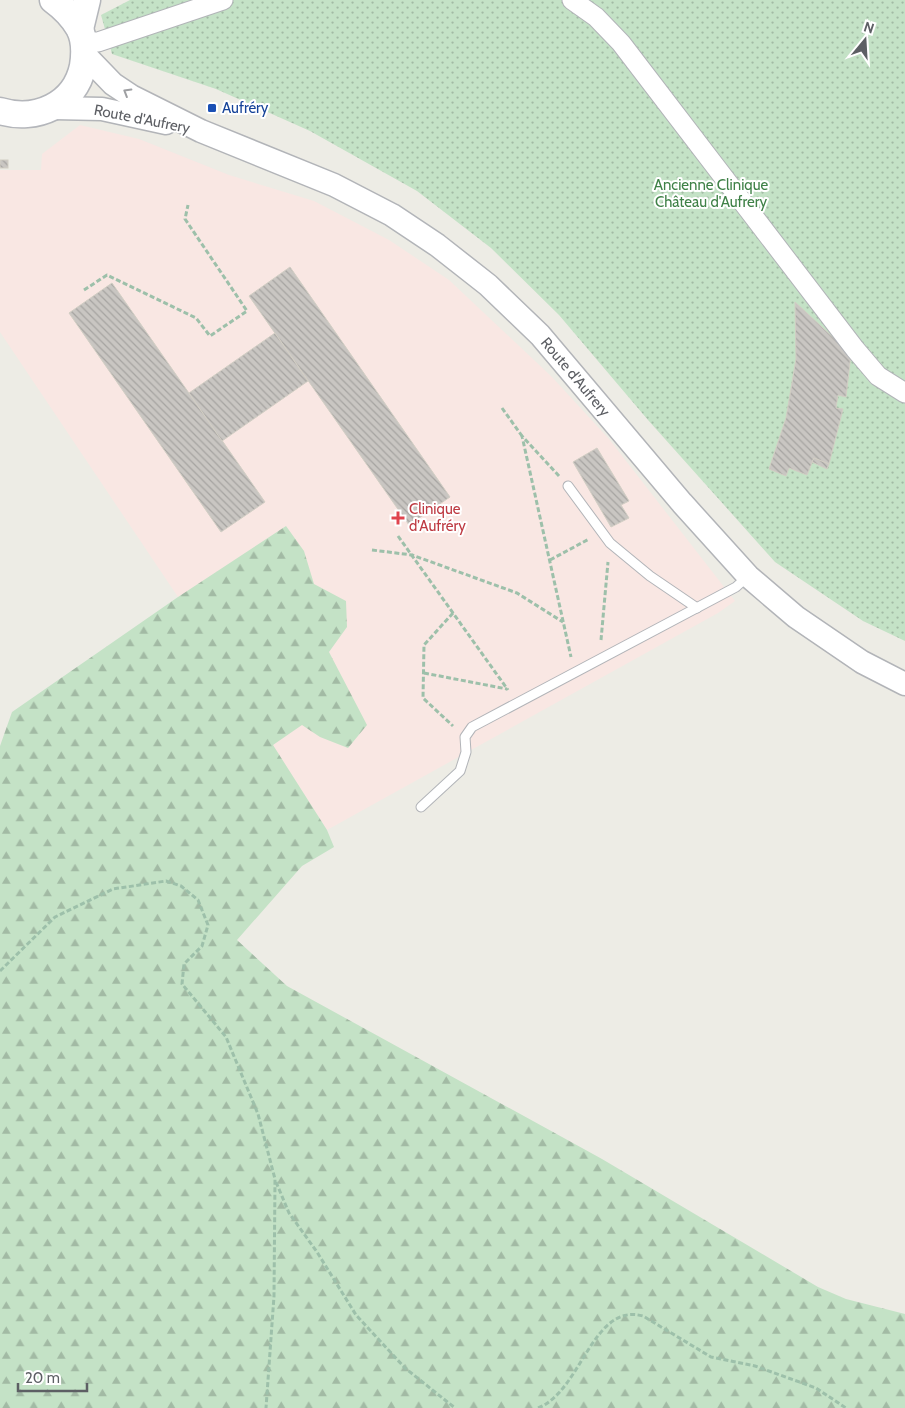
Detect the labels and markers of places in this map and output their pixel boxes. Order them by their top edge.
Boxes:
place label: Aufréry [222,99,269,117]
marker: Aufréry [206,102,218,114]
place label: Clinique d’Aufréry [409,500,466,535]
marker: Clinique d’Aufréry [391,511,405,525]

